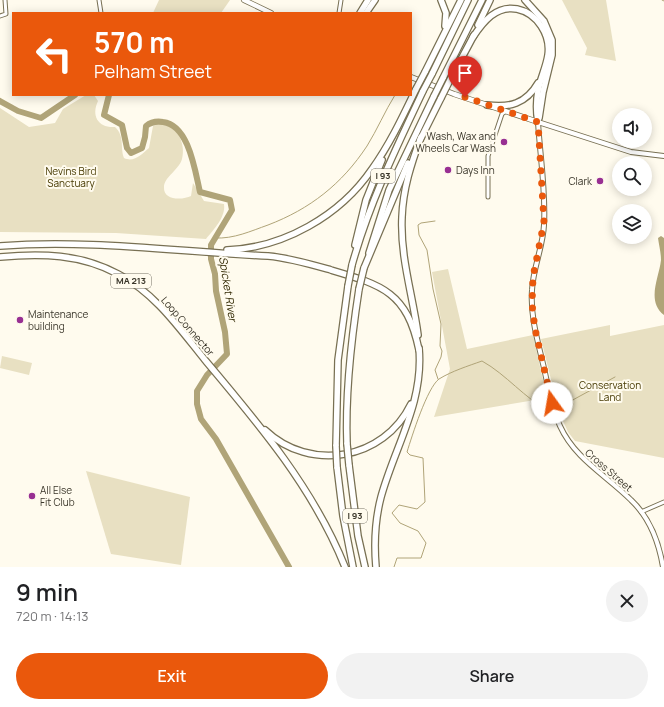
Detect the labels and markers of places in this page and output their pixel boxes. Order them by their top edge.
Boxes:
pin [448,56,482,97]
place label: Wash, Wax and Wheels Car Wash [415,129,496,155]
marker: Wash, Wax and Wheels Car Wash [499,137,509,147]
place label: Days Inn [456,163,495,177]
marker: Days Inn [443,165,453,175]
place label: Clark [568,174,593,188]
marker: Clark [595,176,605,186]
place label: Maintenance building [28,307,89,333]
marker: Maintenance building [15,315,25,325]
place label: All Else Fit Club [40,483,75,509]
marker: All Else Fit Club [27,491,37,501]

